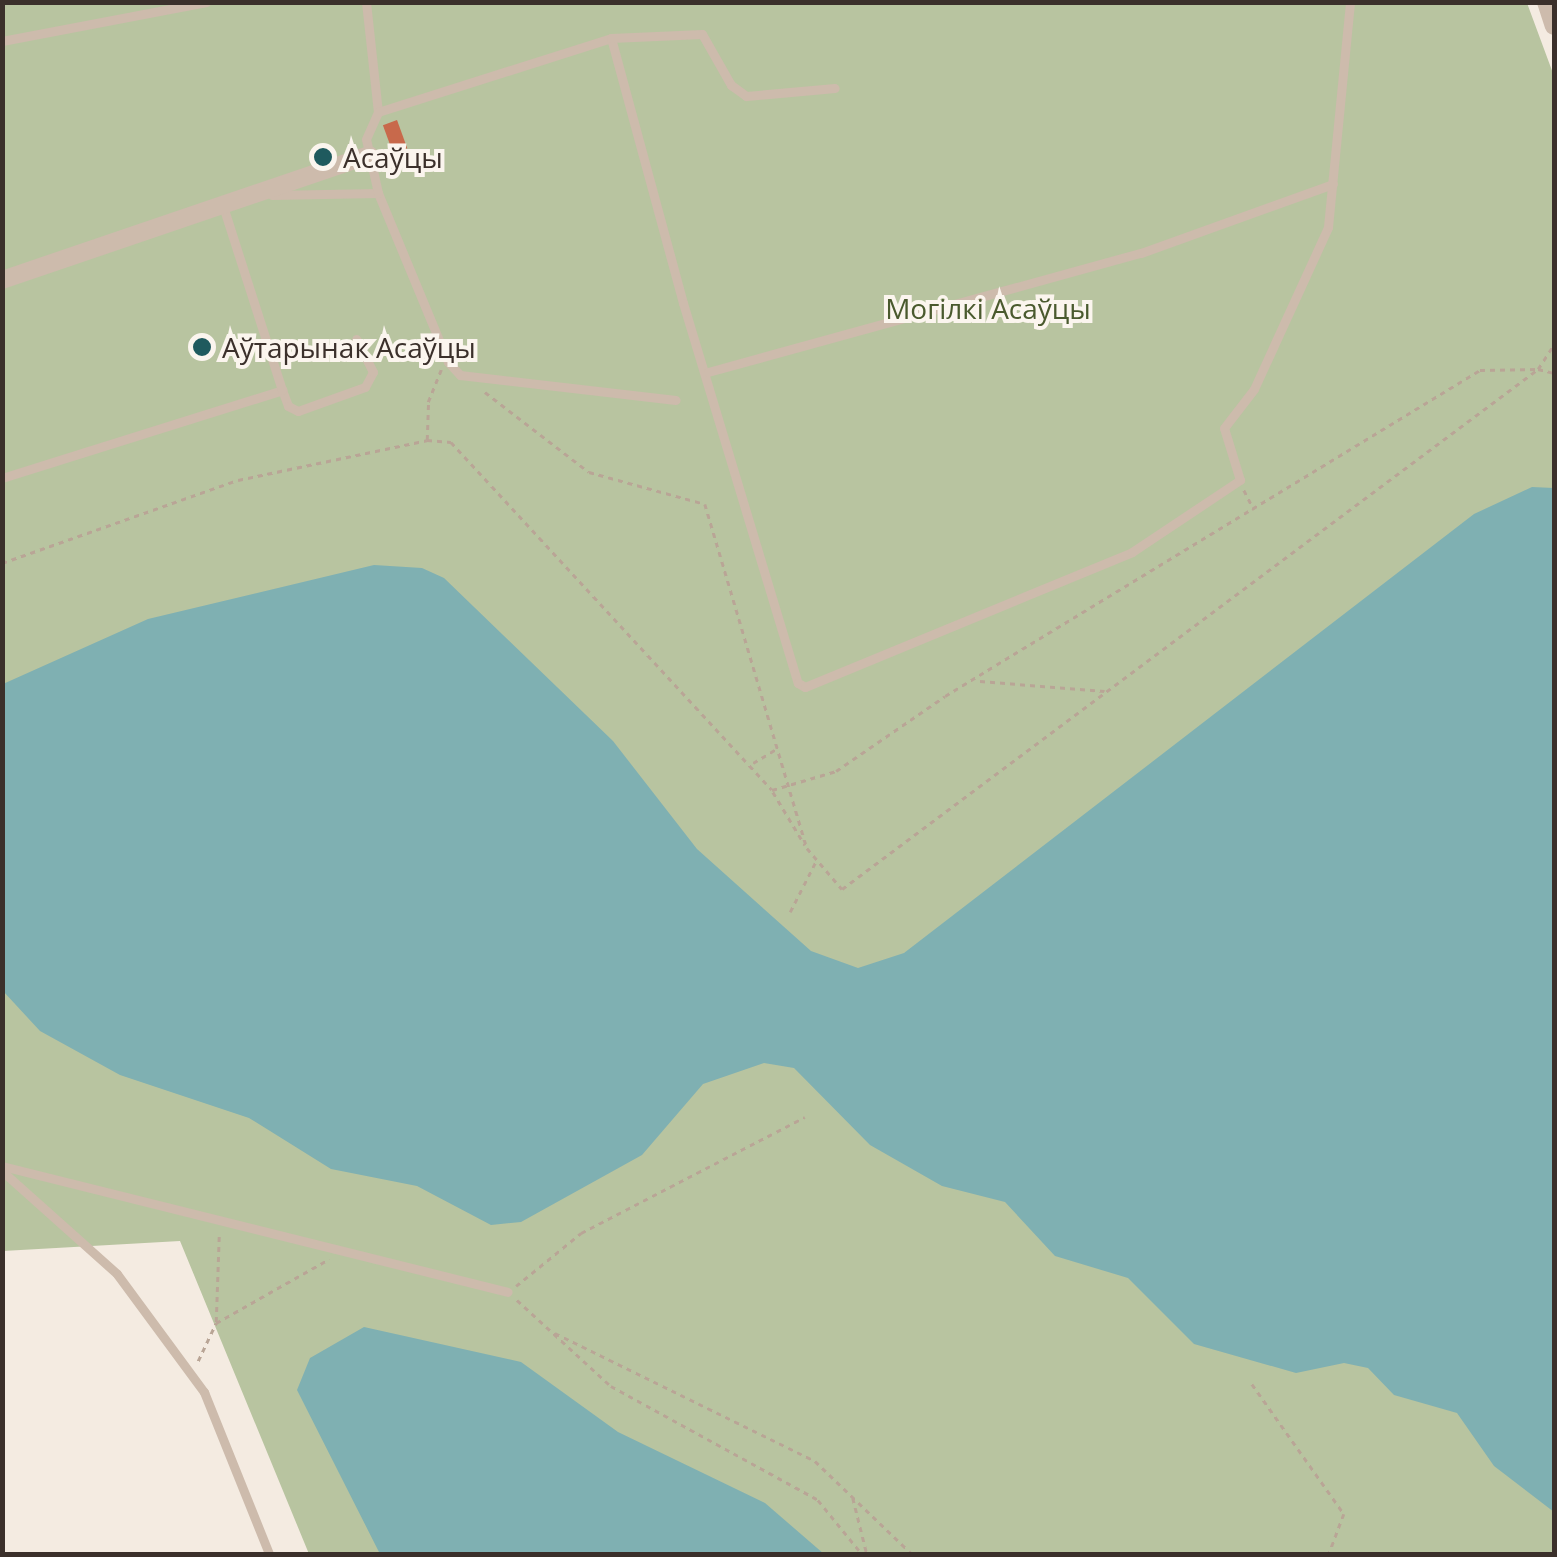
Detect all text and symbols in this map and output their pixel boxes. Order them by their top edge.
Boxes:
place label: Асаўцы [343,140,443,174]
marker: Асаўцы [312,146,334,168]
park label: Могілкі Асаўцы [885,291,1091,325]
place label: Аўтарынак Асаўцы [222,330,476,364]
marker: Аўтарынак Асаўцы [191,336,213,358]

